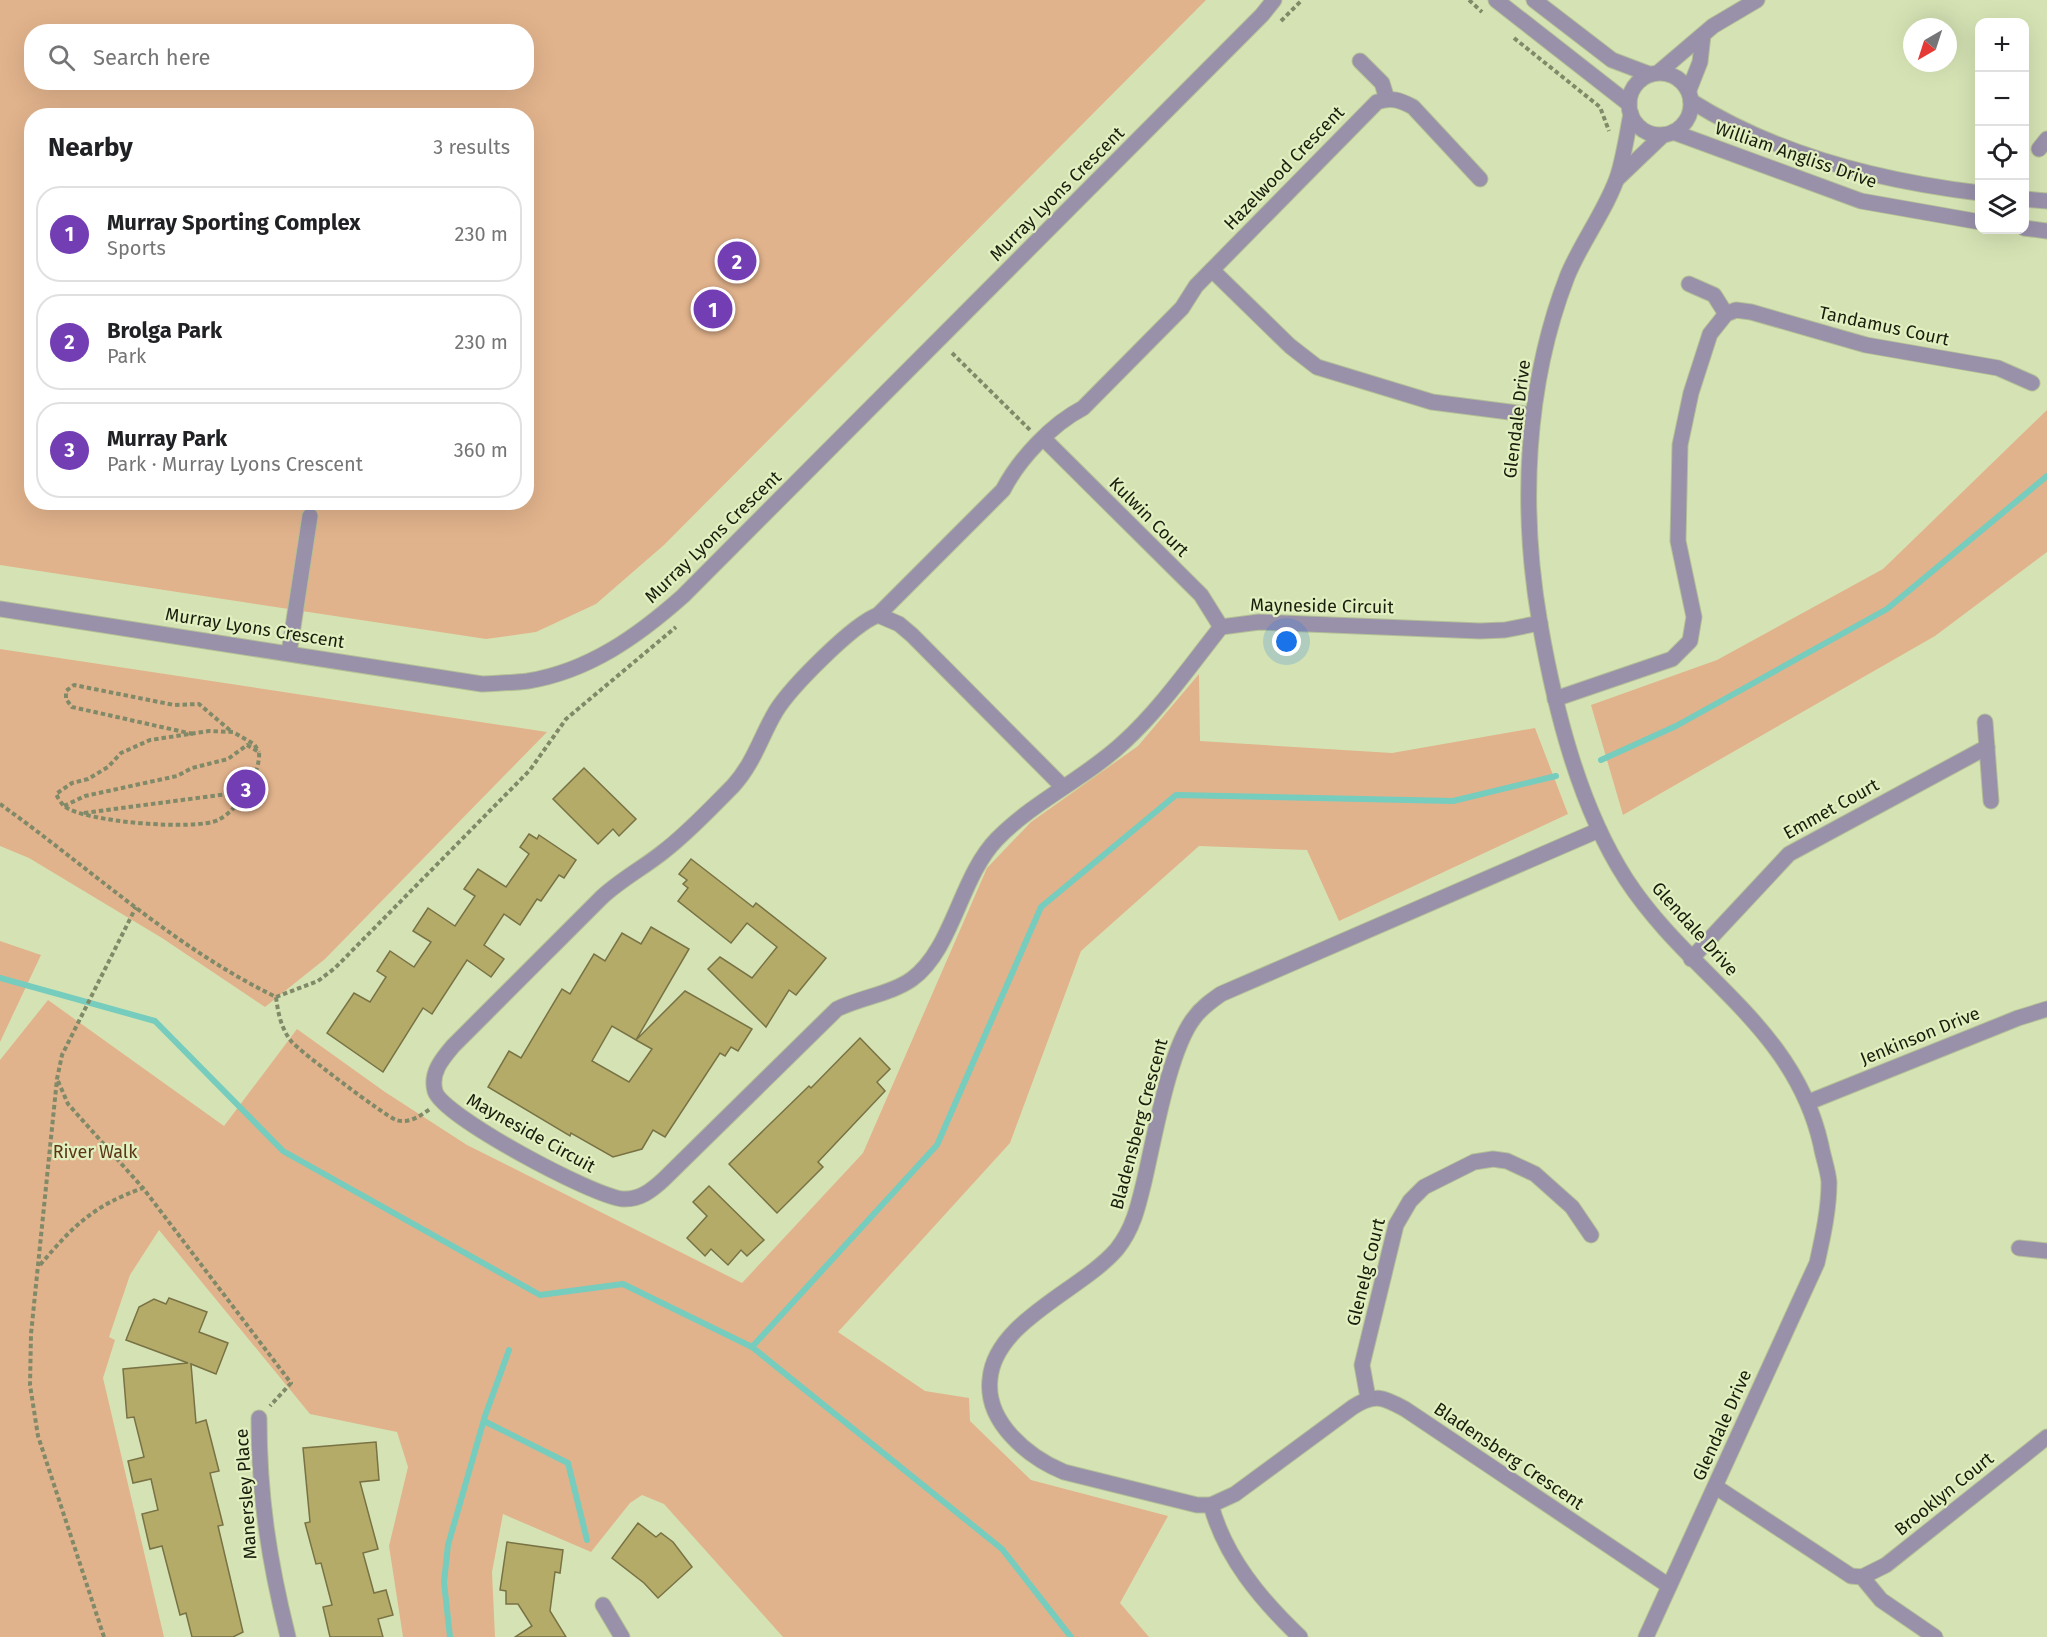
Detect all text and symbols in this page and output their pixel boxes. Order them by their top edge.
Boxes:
north arrow [1903,18,1957,72]
map controls [1975,18,2029,234]
button: + [1975,18,2029,72]
search box [24,24,534,90]
icon: search [45,41,78,74]
text: Search here [93,44,211,71]
button: − [1975,72,2029,126]
street label: Hazelwood Crescent [1219,101,1349,235]
street label: William Angliss Drive [1712,117,1880,193]
street label: Murray Lyons Crescent [985,122,1129,266]
button: locate [1975,126,2029,180]
text: Nearby [48,132,133,163]
text: 3 results [433,135,510,159]
button: layers [1975,180,2029,234]
text: Murray Sporting Complex [107,209,361,236]
text: 1 [65,222,74,246]
text: 230 m [455,222,508,246]
text: Sports [107,236,166,260]
pin: 2 [718,238,756,284]
pin: 1 [694,286,732,332]
street label: Tandamus Court [1817,301,1952,351]
text: Brolga Park [107,317,222,344]
text: 2 [64,330,75,354]
text: 230 m [455,330,508,354]
text: Park [107,344,146,368]
street label: Glendale Drive [1499,358,1535,480]
text: Murray Park [107,425,227,452]
text: 3 [64,438,75,462]
text: 360 m [454,438,508,462]
text: Park · Murray Lyons Crescent [107,452,363,476]
street label: Murray Lyons Crescent [640,466,786,608]
street label: Kulwin Court [1105,473,1194,562]
street label: Mayneside Circuit [1250,594,1394,618]
street label: Murray Lyons Crescent [164,603,347,653]
your location [1272,627,1301,656]
pin: 3 [226,766,266,812]
street label: Emmet Court [1780,774,1883,844]
street label: Glendale Drive [1647,877,1743,981]
street label: Jenkinson Drive [1857,1002,1983,1070]
street label: Bladensberg Crescent [1106,1036,1173,1212]
street label: Mayneside Circuit [463,1089,600,1178]
park label: River Walk [53,1141,138,1163]
street label: Glenelg Court [1342,1215,1390,1328]
street label: Glendale Drive [1688,1366,1756,1484]
street label: Bladensberg Crescent [1430,1398,1589,1515]
street label: Manersley Place [230,1428,262,1560]
street label: Brooklyn Court [1890,1447,1998,1541]

